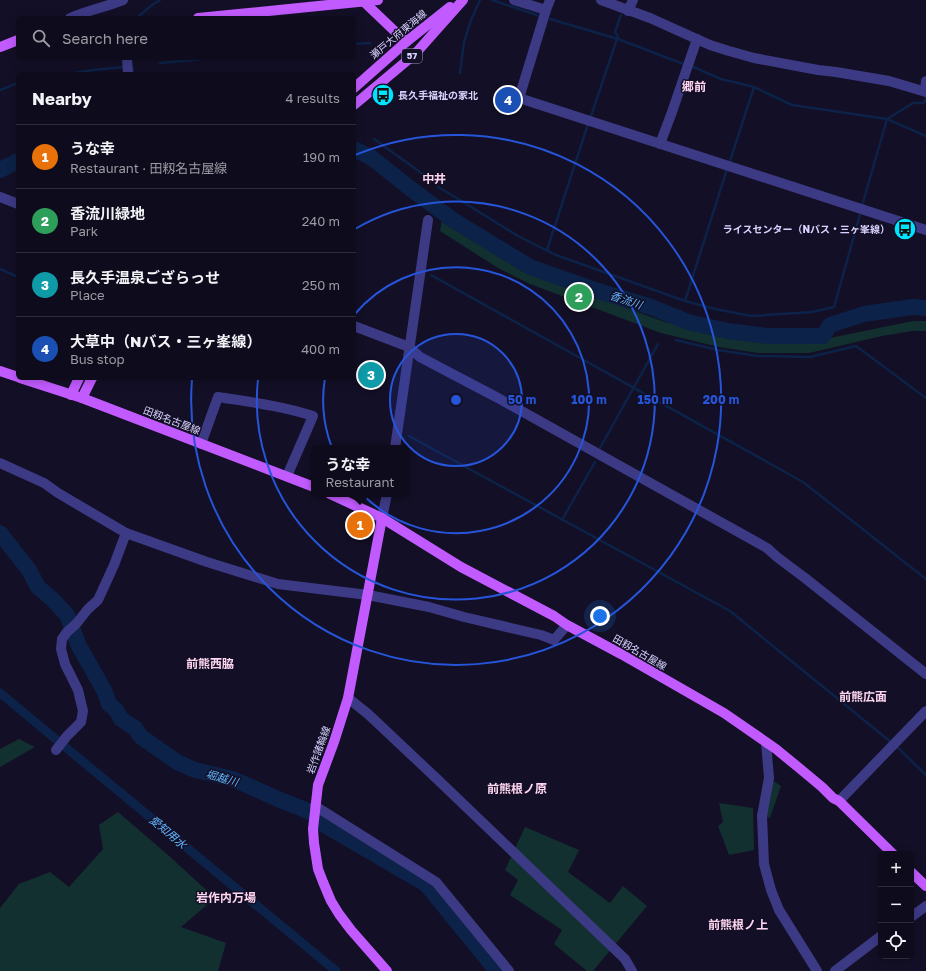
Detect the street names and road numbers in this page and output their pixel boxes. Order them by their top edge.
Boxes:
street label: 瀬戸大府東海線 [367,7,429,61]
road number: 57 [402,49,422,63]
street label: 田籾名古屋線 [142,404,202,436]
street label: 田籾名古屋線 [611,632,669,672]
street label: 岩作諸輪線 [304,724,332,776]

